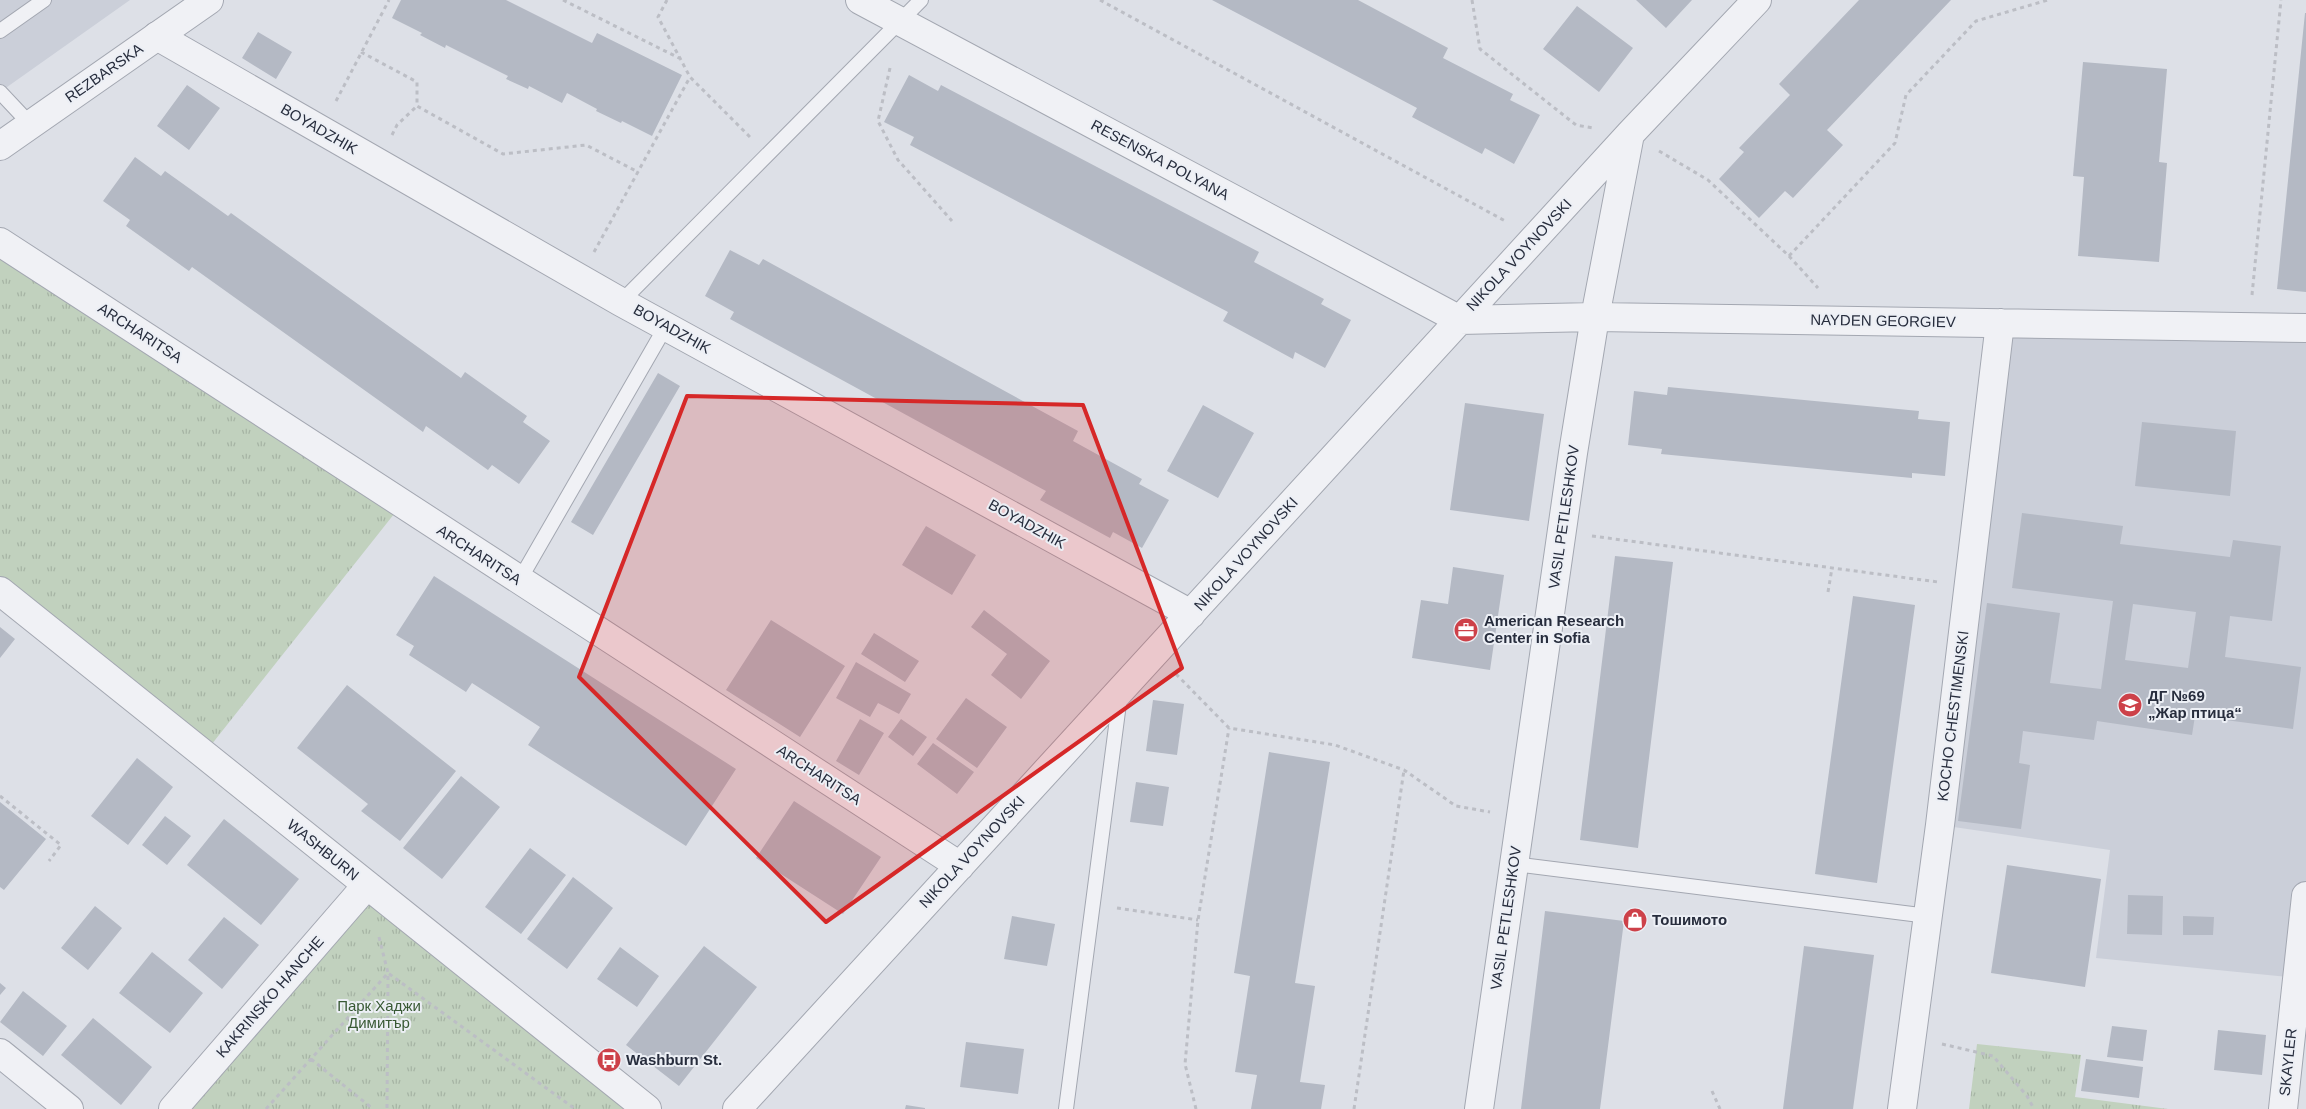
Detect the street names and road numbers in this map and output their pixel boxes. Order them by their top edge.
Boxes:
street label: REZBARSKA [62,40,146,106]
street label: BOYADZHIK [278,100,361,157]
street label: RESENSKA POLYANA [1088,116,1232,203]
street label: NIKOLA VOYNOVSKI [1462,195,1575,314]
street label: ARCHARITSA [95,299,185,366]
street label: BOYADZHIK [631,300,714,357]
street label: NAYDEN GEORGIEV [1810,311,1956,330]
street label: VASIL PETLESHKOV [1545,444,1582,590]
street label: NIKOLA VOYNOVSKI [1190,493,1301,614]
street label: BOYADZHIK [986,495,1069,552]
street label: ARCHARITSA [434,521,524,588]
street label: KOCHO CHESTIMENSKI [1934,630,1971,802]
street label: ARCHARITSA [774,741,864,808]
street label: NIKOLA VOYNOVSKI [915,792,1028,911]
street label: WASHBURN [284,816,362,884]
street label: VASIL PETLESHKOV [1487,845,1524,991]
street label: KAKRINSKO HANCHE [212,933,327,1061]
street label: SKAYLER [2275,1027,2300,1097]

